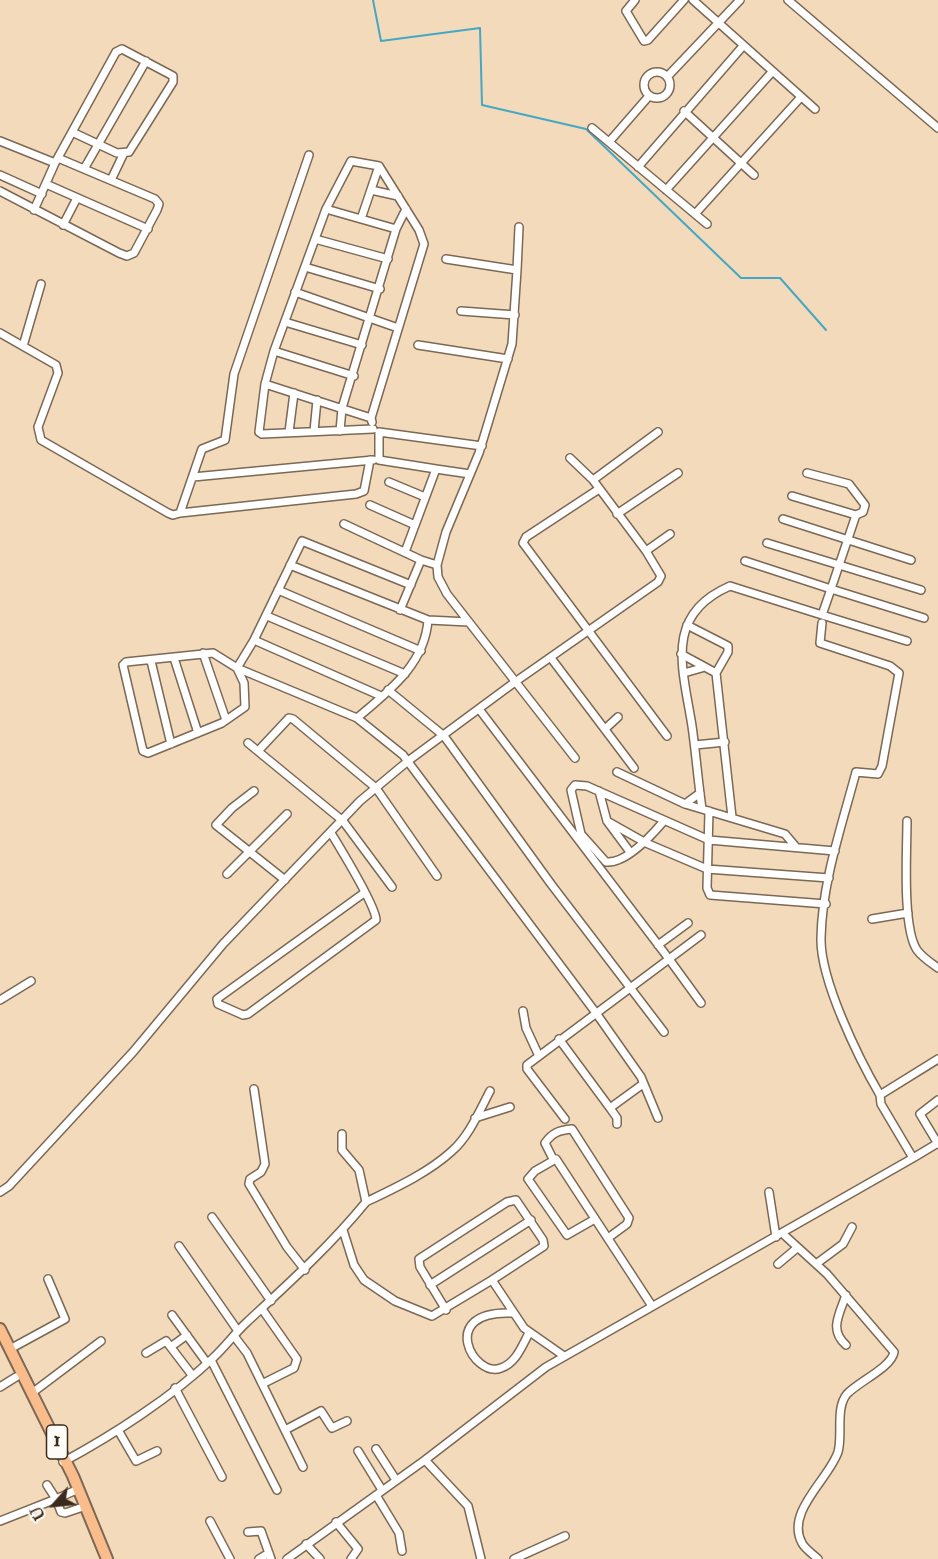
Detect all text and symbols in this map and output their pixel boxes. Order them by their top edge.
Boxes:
road number: 1 [46,1425,68,1459]
north arrow [24,1475,84,1535]
text: U [26,1503,50,1524]

